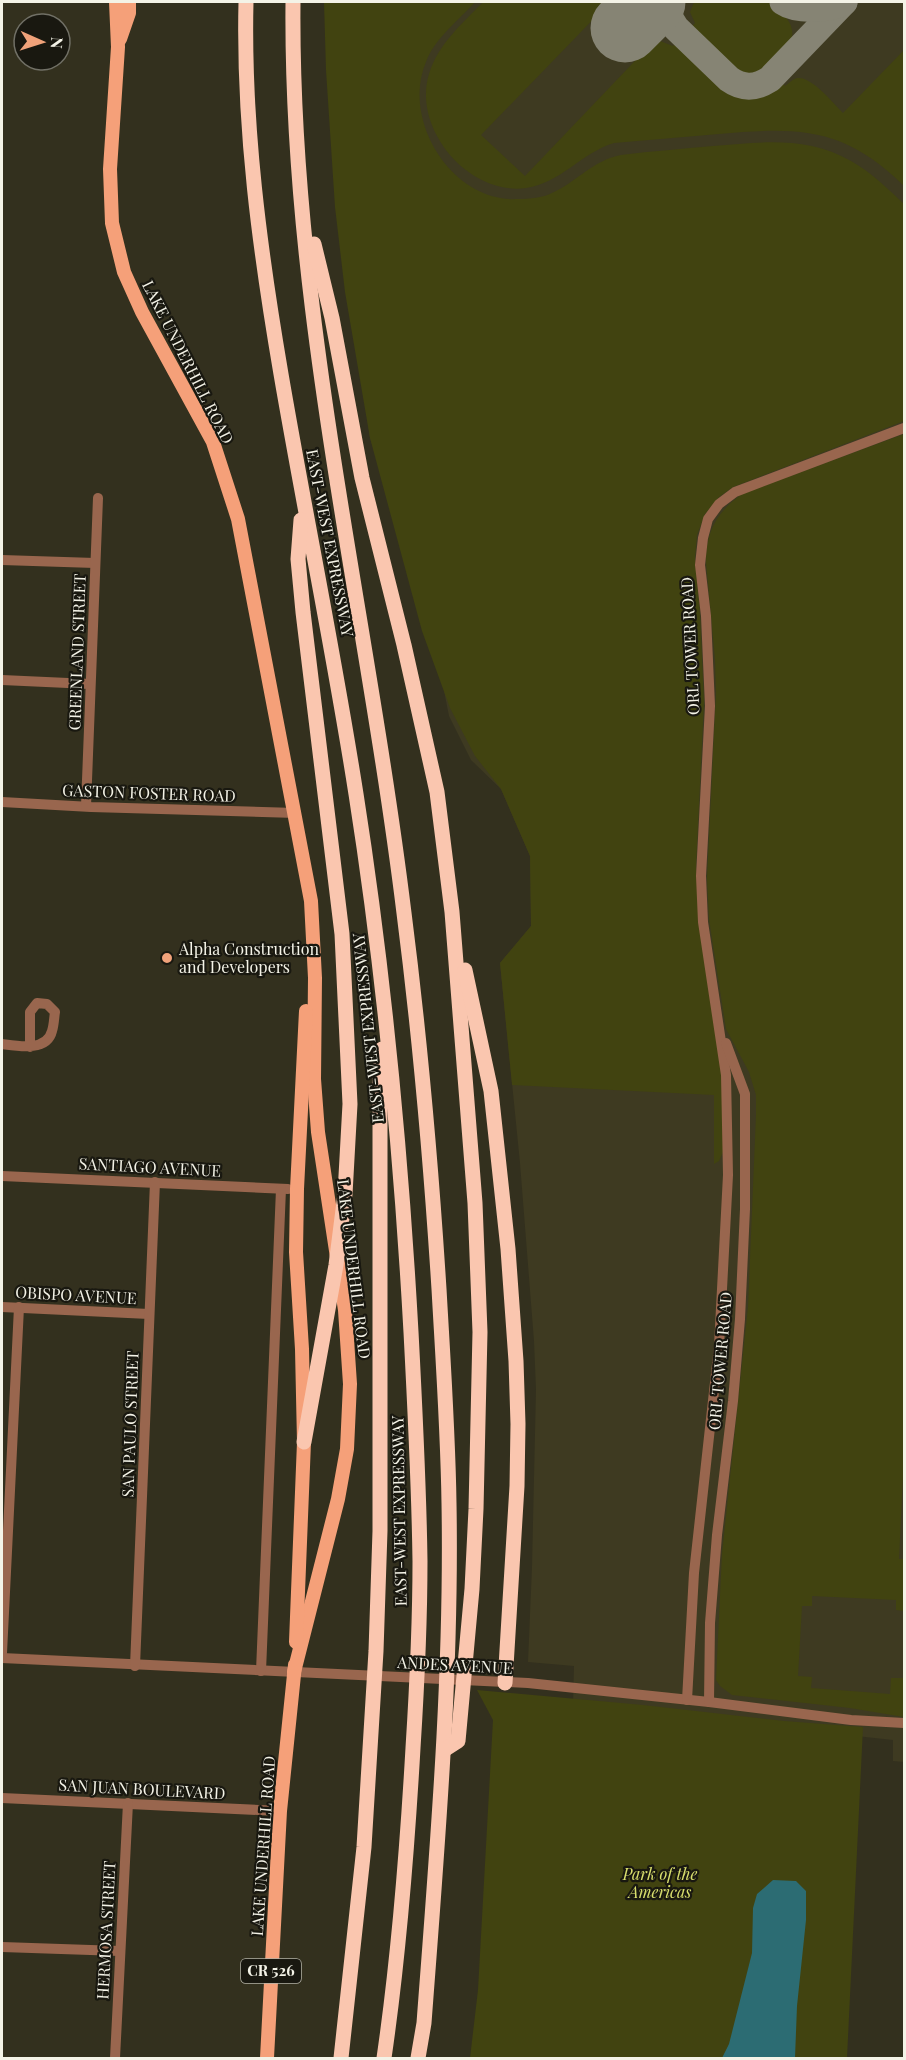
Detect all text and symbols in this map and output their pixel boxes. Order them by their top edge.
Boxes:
north arrow [12,12,72,72]
text: N [47,36,68,50]
street label: LAKE UNDERHILL ROAD [138,276,239,447]
street label: EAST-WEST EXPRESSWAY [302,447,359,639]
street label: GREENLAND STREET [63,573,90,731]
street label: ORL TOWER ROAD [675,576,704,716]
street label: GASTON FOSTER ROAD [62,779,236,806]
street label: EAST-WEST EXPRESSWAY [347,932,388,1124]
place label: Alpha Construction and Developers [178,938,320,977]
marker: Alpha Construction and Developers [160,951,174,965]
street label: SANTIAGO AVENUE [78,1152,222,1181]
street label: LAKE UNDERHILL ROAD [333,1178,376,1360]
street label: OBISPO AVENUE [15,1281,137,1308]
street label: ORL TOWER ROAD [703,1291,736,1431]
street label: SAN PAULO STREET [116,1350,143,1498]
street label: EAST-WEST EXPRESSWAY [386,1415,411,1607]
street label: ANDES AVENUE [396,1651,513,1678]
street label: LAKE UNDERHILL ROAD [246,1755,279,1937]
street label: SAN JUAN BOULEVARD [58,1774,226,1803]
street label: HERMOSA STREET [91,1860,120,2000]
park label: Park of the Americas [622,1863,697,1902]
road number: CR 526 [241,1959,301,1983]

